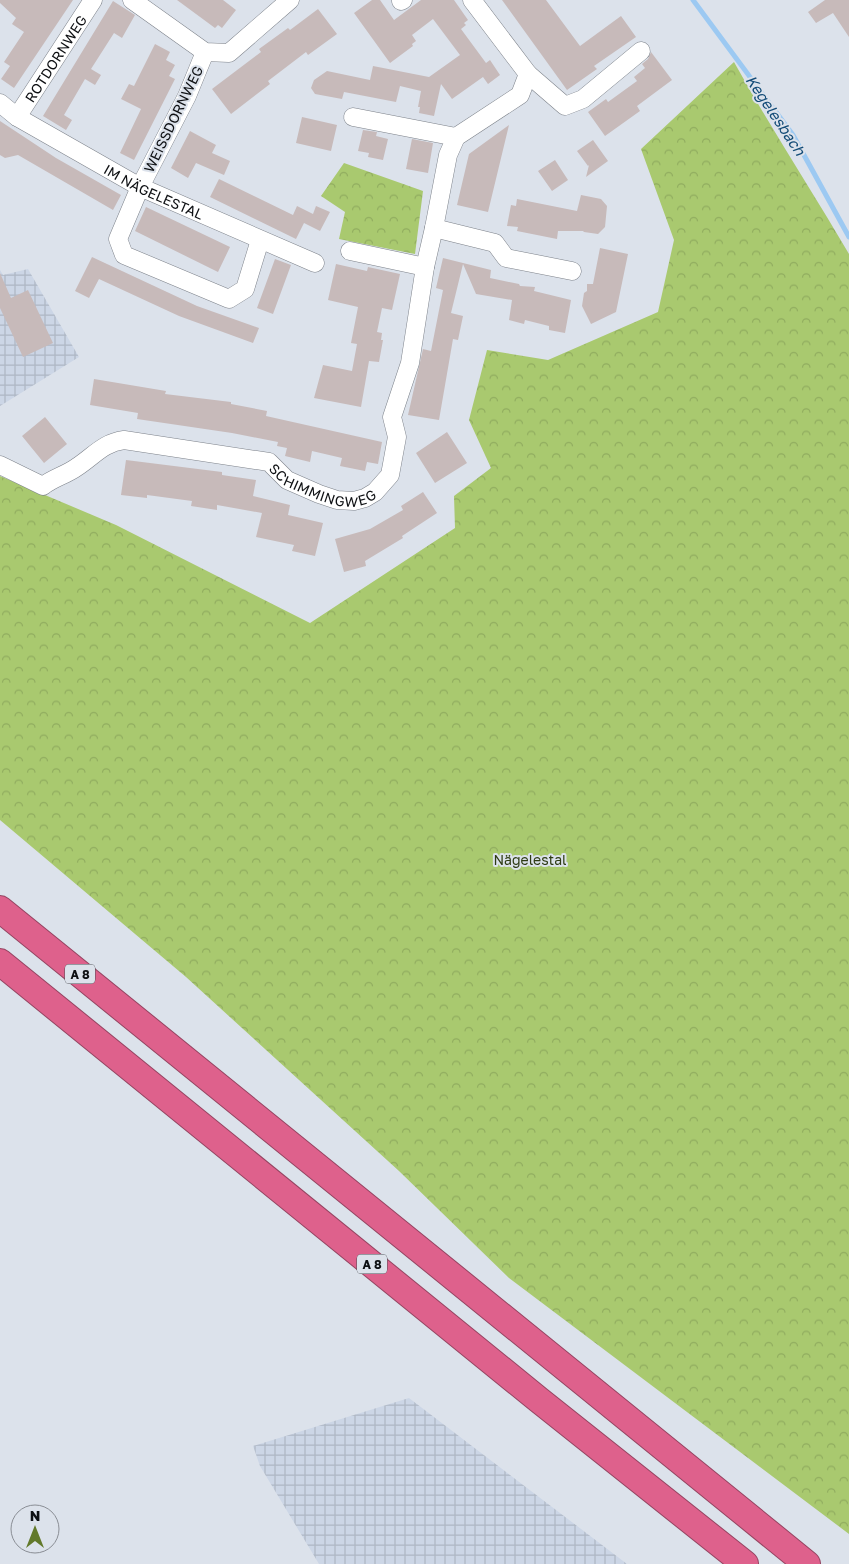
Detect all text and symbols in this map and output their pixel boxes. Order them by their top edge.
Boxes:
street label: ROTDORNWEG [21,11,90,105]
street label: WEISSDORNWEG [140,63,206,175]
water label: Kegelesbach [742,71,810,160]
street label: IM NÄGELESTAL [101,160,206,222]
street label: SCHIMMINGWEG [266,459,379,510]
park label: Nägelestal [493,851,567,868]
road number: A 8 [65,964,95,984]
road number: A 8 [357,1254,387,1274]
north arrow [10,1504,60,1554]
text: N [30,1507,40,1524]

